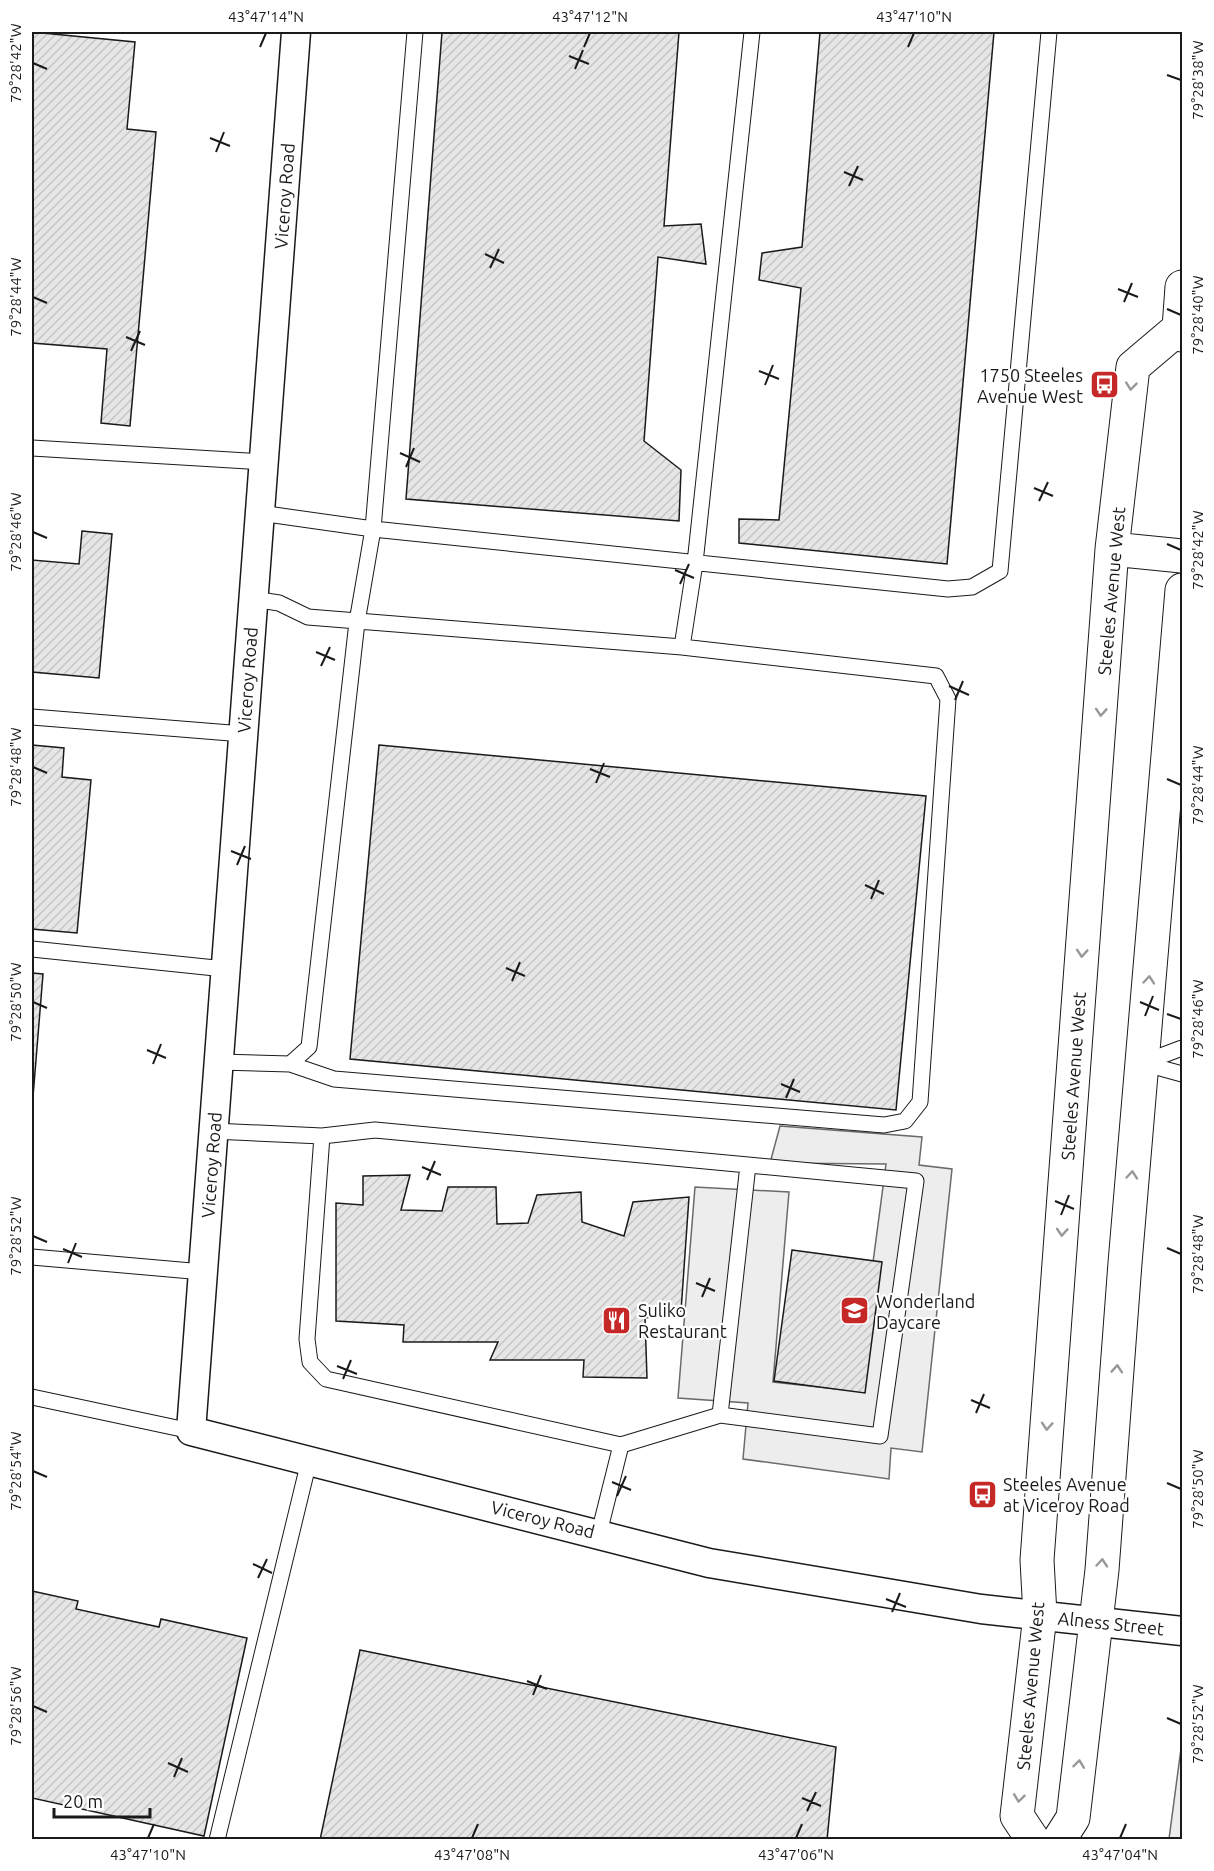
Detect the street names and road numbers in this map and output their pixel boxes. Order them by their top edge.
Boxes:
street label: Viceroy Road [270,142,298,250]
street label: Steeles Avenue West [1094,506,1128,676]
street label: Viceroy Road [233,626,261,734]
street label: Steeles Avenue West [1057,991,1089,1161]
street label: Viceroy Road [197,1111,225,1219]
street label: Viceroy Road [489,1496,597,1542]
street label: Steeles Avenue West [1013,1601,1047,1771]
street label: Alness Street [1057,1607,1165,1639]

